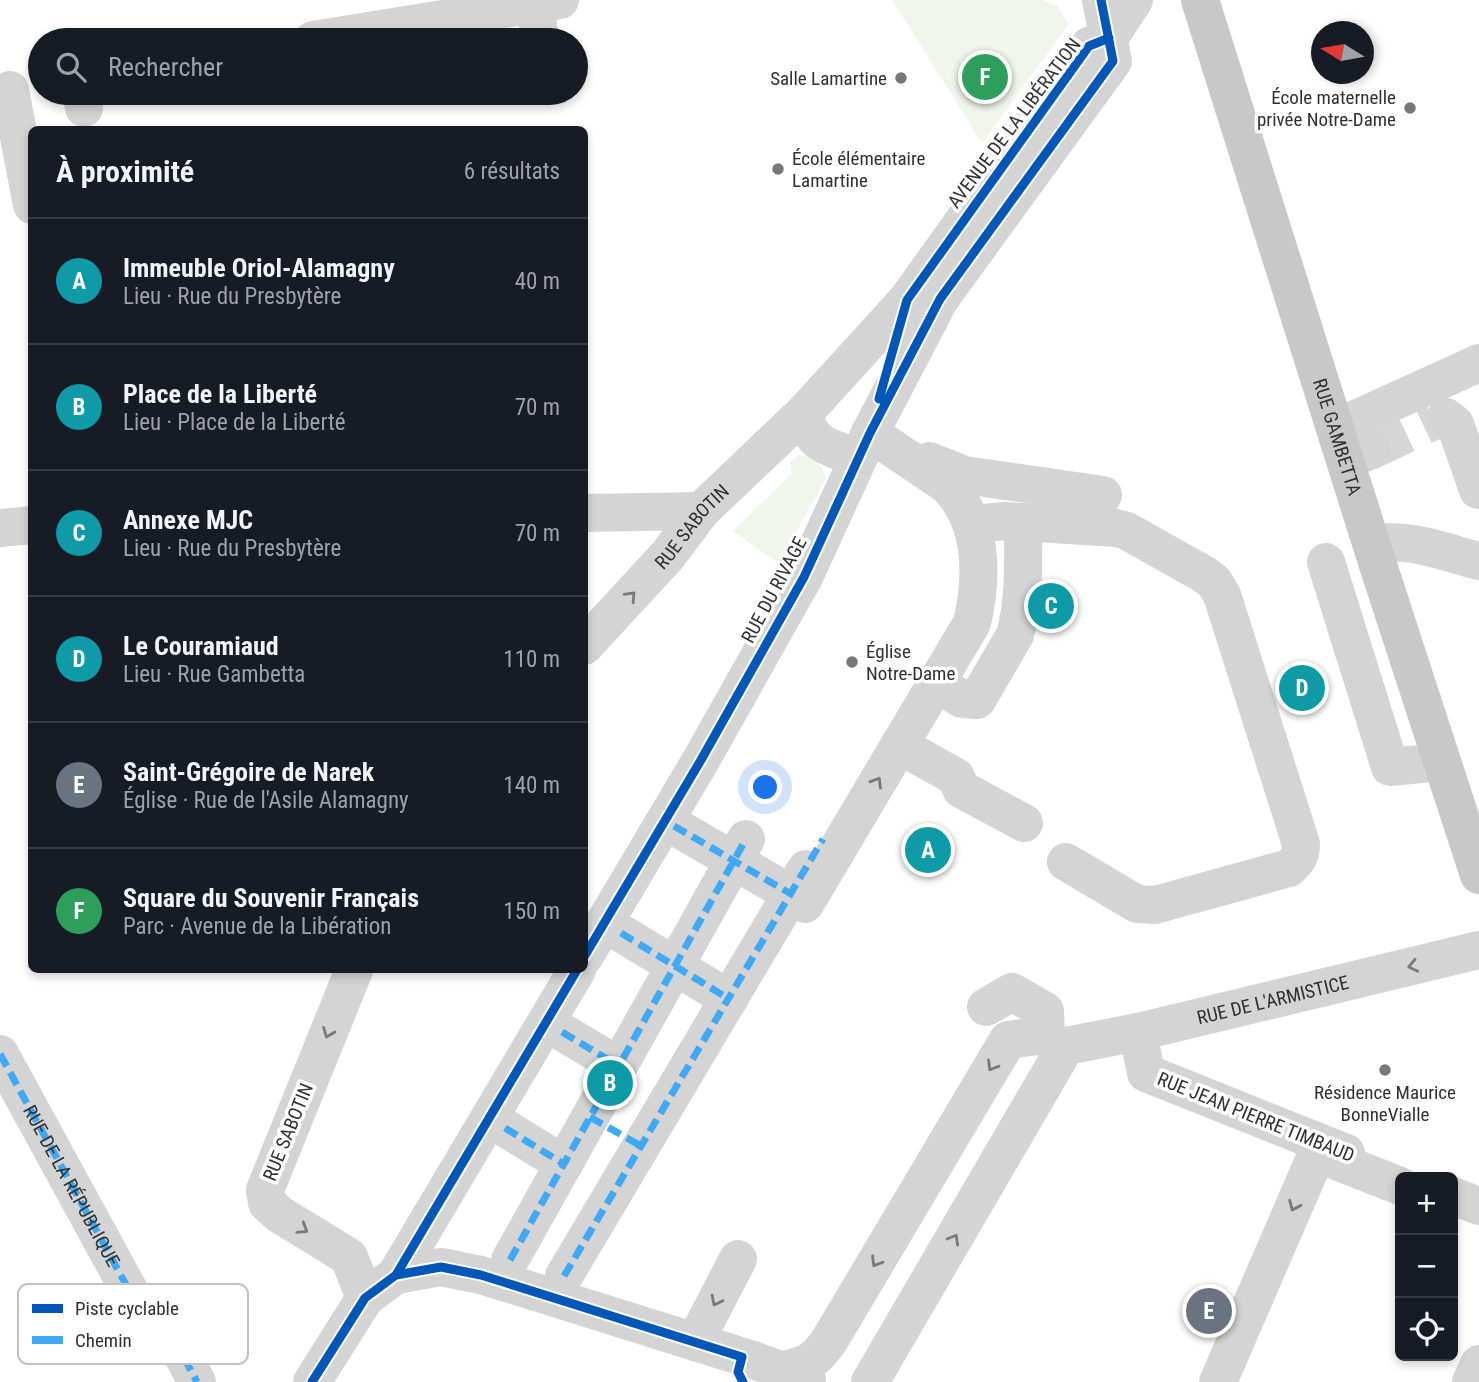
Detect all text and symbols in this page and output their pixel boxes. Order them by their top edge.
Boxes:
north arrow [1311,21,1374,84]
search box [28,28,588,105]
street label: AVENUE DE LA LIBÉRATION [943,33,1085,213]
icon: search [52,48,90,86]
pin: F [962,51,1008,103]
text: Rechercher [108,52,223,82]
place label: Salle Lamartine [770,67,887,90]
marker: Salle Lamartine [893,70,909,86]
place label: École maternelle privée Notre-Dame [1257,86,1396,131]
marker: École maternelle privée Notre-Dame [1402,100,1418,116]
place label: École élémentaire Lamartine [792,147,925,192]
text: À proximité [56,154,194,189]
text: 6 résultats [464,158,560,185]
marker: École élémentaire Lamartine [770,161,786,177]
text: Immeuble Oriol-Alamagny [123,253,395,283]
text: A [72,268,86,295]
text: 40 m [515,268,560,295]
text: Lieu · Rue du Presbytère [123,283,341,310]
street label: RUE GAMBETTA [1308,376,1367,498]
text: Place de la Liberté [123,379,317,409]
text: B [73,394,85,421]
text: 70 m [515,394,560,421]
text: Lieu · Place de la Liberté [123,409,346,436]
street label: RUE SABOTIN [650,479,733,573]
text: Annexe MJC [123,505,253,535]
text: C [72,520,86,547]
text: 70 m [515,520,560,547]
street label: RUE DU RIVAGE [736,533,812,647]
text: Lieu · Rue du Presbytère [123,535,341,562]
pin: C [1028,580,1074,632]
one-way arrow [623,591,636,604]
text: Le Couramiaud [123,631,279,661]
place label: Église Notre-Dame [866,640,955,685]
text: D [73,646,86,673]
text: 110 m [503,646,560,673]
marker: Église Notre-Dame [844,654,860,670]
text: Lieu · Rue Gambetta [123,661,305,688]
pin: D [1279,662,1325,714]
text: Saint-Grégoire de Narek [123,757,374,787]
your location [748,770,782,804]
text: E [73,772,85,799]
text: 140 m [503,772,560,799]
one-way arrow [869,776,882,789]
text: Église · Rue de l'Asile Alamagny [123,787,409,814]
pin: A [905,824,951,876]
text: Square du Souvenir Français [123,883,419,913]
text: F [74,898,84,925]
text: 150 m [503,898,560,925]
text: Parc · Avenue de la Libération [123,913,391,940]
one-way arrow [1407,958,1419,973]
street label: RUE DE L'ARMISTICE [1195,970,1351,1029]
one-way arrow [323,1026,337,1038]
pin: B [587,1057,633,1109]
one-way arrow [987,1058,1000,1071]
marker: Résidence Maurice BonneVialle [1377,1062,1393,1078]
street label: RUE JEAN PIERRE TIMBAUD [1154,1067,1358,1167]
street label: RUE SABOTIN [258,1080,318,1184]
place label: Résidence Maurice BonneVialle [1314,1081,1456,1126]
street label: RUE DE LA RÉPUBLIQUE [19,1101,125,1270]
map controls [1395,1172,1458,1361]
button: + [1395,1172,1458,1235]
one-way arrow [1288,1199,1302,1211]
one-way arrow [296,1221,309,1234]
one-way arrow [946,1233,959,1246]
button: − [1395,1235,1458,1298]
one-way arrow [872,1254,885,1267]
legend [18,1284,248,1364]
pin: E [1186,1285,1232,1337]
one-way arrow [711,1293,725,1306]
text: Piste cyclable [75,1297,179,1320]
button: locate [1395,1298,1458,1361]
text: Chemin [75,1329,132,1352]

